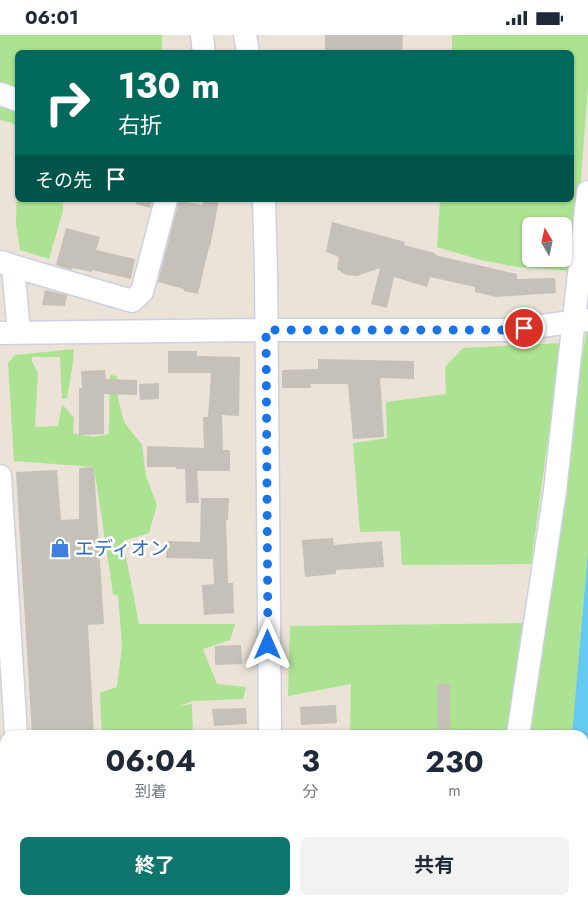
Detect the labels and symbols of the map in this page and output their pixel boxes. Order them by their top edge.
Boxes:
north arrow [522,217,572,267]
pin [503,307,545,349]
place label: エディオン [75,535,169,562]
shop icon: エディオン [49,537,71,559]
position arrow [241,618,293,670]

